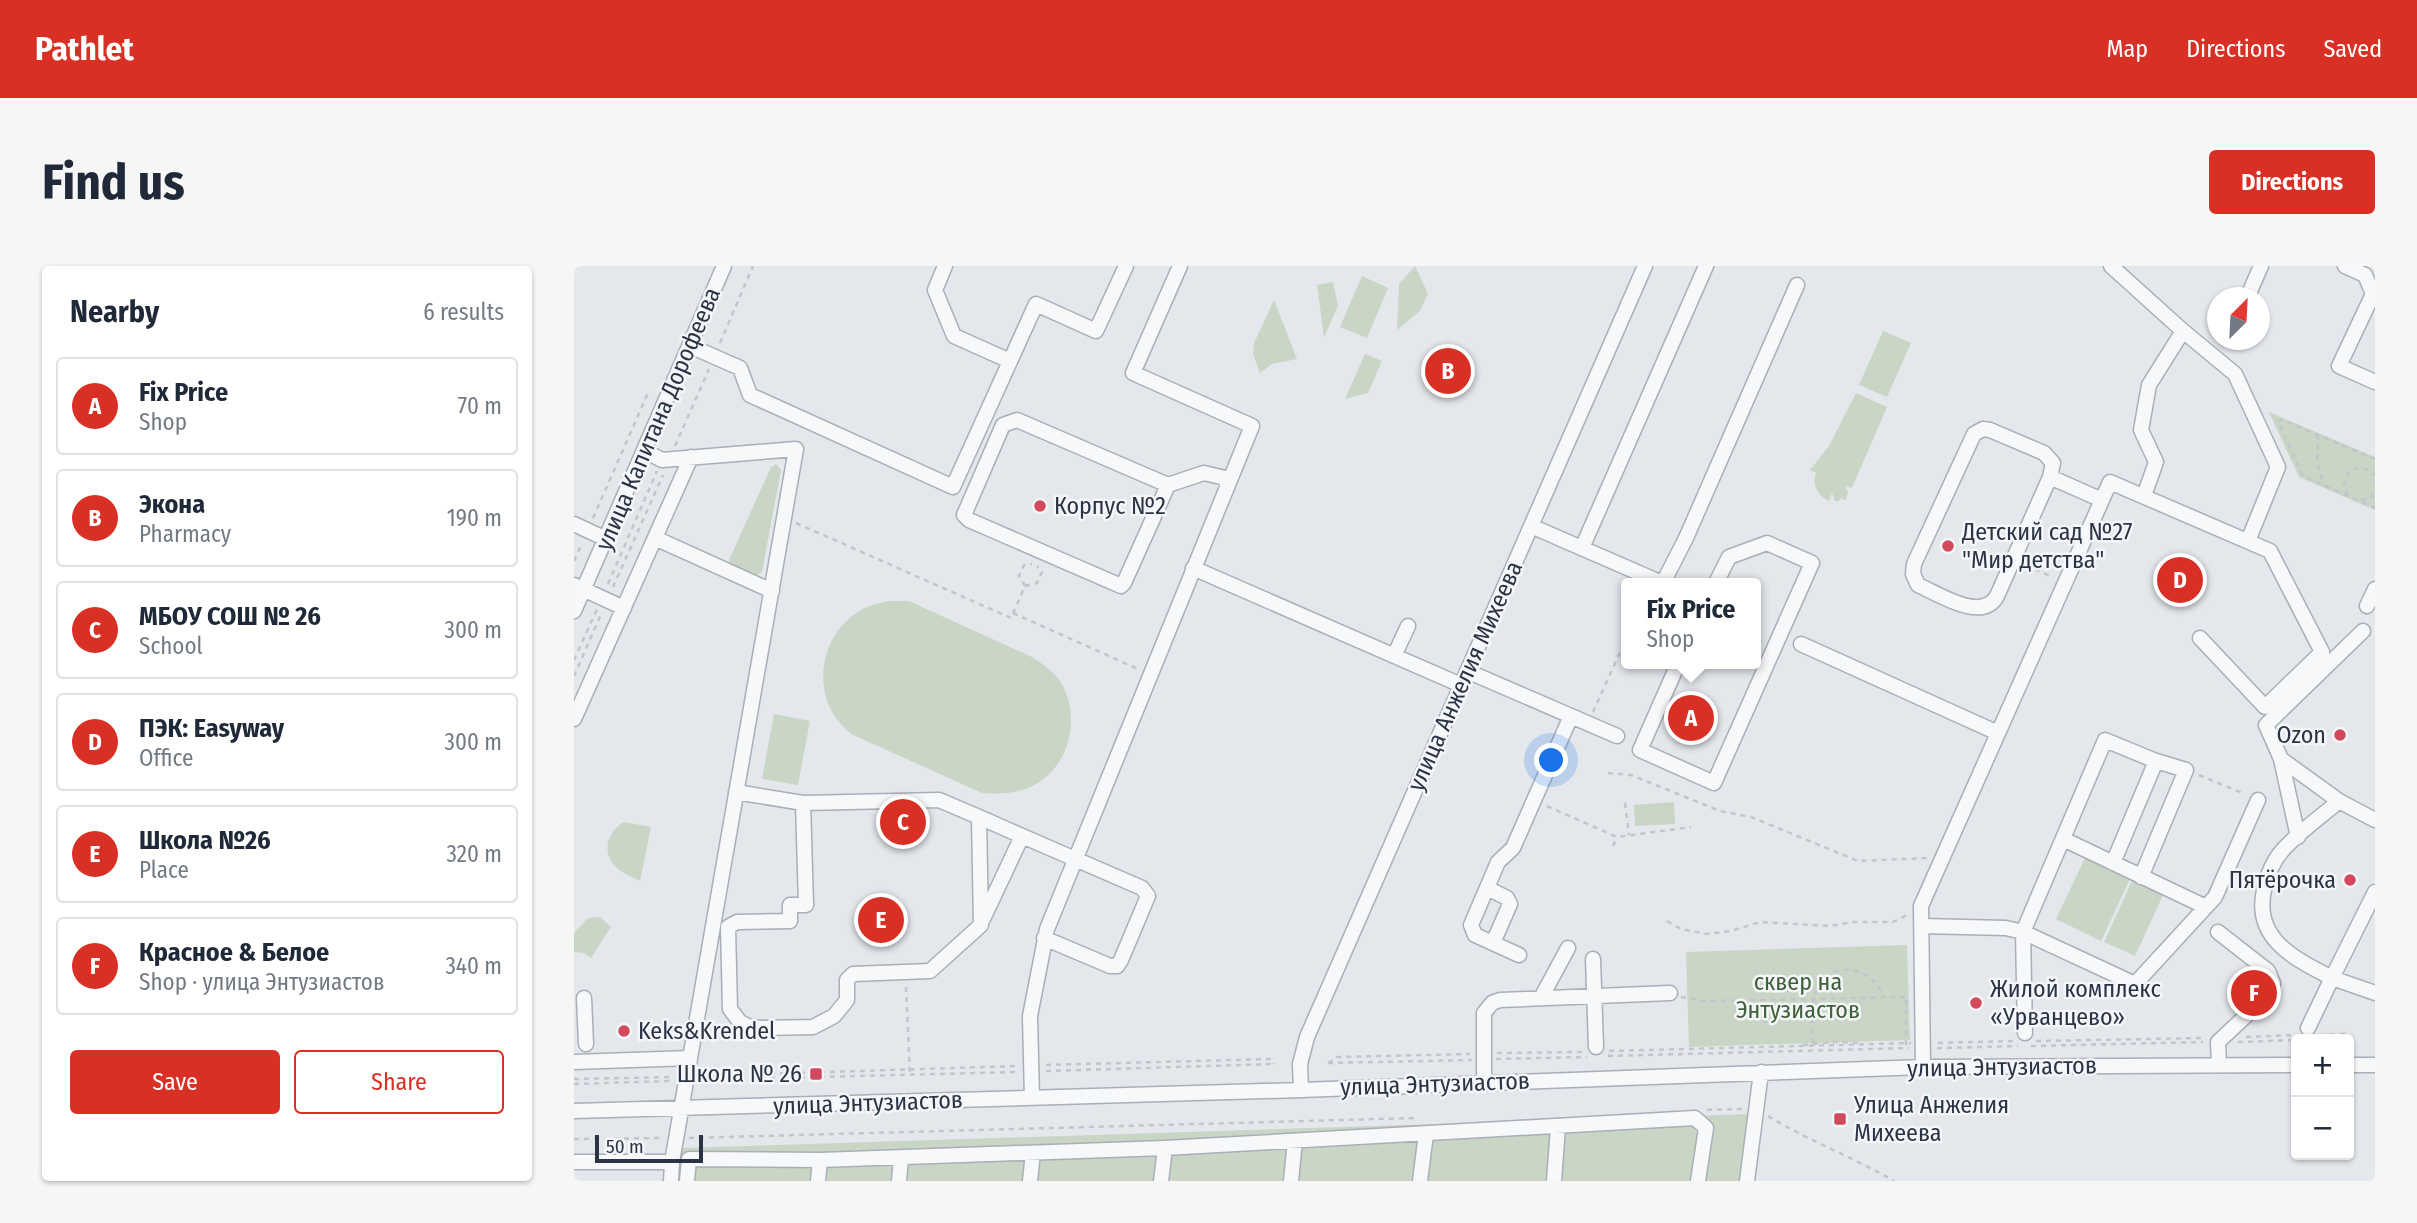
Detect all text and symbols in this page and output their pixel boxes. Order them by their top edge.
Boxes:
text: Pathlet [35,29,134,69]
text: Map [2107,35,2148,63]
text: Directions [2186,35,2285,63]
text: Saved [2323,35,2382,63]
button: Directions [2209,150,2375,214]
text: Find us [42,153,185,212]
street label: улица Капитана Дорофеева [590,283,726,555]
north arrow [2207,287,2270,350]
text: Nearby [70,294,159,330]
text: 6 results [423,298,504,326]
pin: B [1425,345,1471,397]
text: Fix Price [139,377,228,408]
text: A [89,392,101,420]
text: 70 m [458,392,502,420]
text: Shop [139,408,187,436]
text: Экона [139,489,205,520]
place label: Корпус №2 [1054,492,1166,520]
marker: Корпус №2 [1032,498,1048,514]
text: B [89,504,101,532]
text: 190 m [447,504,502,532]
place label: Детский сад №27 "Мир детства" [1961,518,2133,574]
text: Pharmacy [139,520,231,548]
marker: Детский сад №27 "Мир детства" [1940,538,1956,554]
pin: D [2157,554,2203,606]
street label: улица Анжелия Михеева [1402,557,1528,795]
popup [1621,578,1761,669]
text: Fix Price [1646,594,1736,625]
text: МБОУ СОШ № 26 [139,601,321,632]
text: C [89,616,101,644]
text: 300 m [445,616,502,644]
text: Shop [1646,625,1694,653]
text: School [139,632,203,660]
pin: A [1668,692,1714,744]
text: ПЭК: Easyway [139,713,284,744]
place label: Ozon [2277,721,2326,749]
marker: Ozon [2332,727,2348,743]
text: D [88,728,102,756]
text: 300 m [445,728,502,756]
your location [1534,743,1568,777]
text: Office [139,744,193,772]
pin: C [880,796,926,848]
text: Школа №26 [139,825,271,856]
text: E [90,840,100,868]
text: 320 m [447,840,502,868]
text: Place [139,856,189,884]
place label: Пятёрочка [2229,866,2336,894]
marker: Пятёрочка [2342,872,2358,888]
pin: E [858,894,904,946]
text: Красное & Белое [139,937,329,968]
text: F [90,952,100,980]
text: 340 m [446,952,502,980]
pin: F [2231,967,2277,1019]
text: Shop · улица Энтузиастов [139,968,384,996]
park label: сквер на Энтузиастов [1736,968,1860,1024]
place label: Жилой комплекс «Урванцево» [1990,975,2161,1031]
marker: Жилой комплекс «Урванцево» [1968,995,1984,1011]
place label: Keks&Krendel [638,1017,775,1045]
marker: Keks&Krendel [616,1023,632,1039]
map controls [2291,1034,2354,1160]
button: + [2291,1034,2354,1097]
button: Save [70,1050,280,1114]
button: Share [294,1050,504,1114]
street label: улица Энтузиастов [1907,1051,2097,1083]
place label: Школа № 26 [677,1060,802,1088]
marker: Школа № 26 [808,1066,824,1082]
street label: улица Энтузиастов [1340,1067,1530,1101]
street label: улица Энтузиастов [773,1086,963,1120]
place label: Улица Анжелия Михеева [1853,1091,2009,1147]
button: − [2291,1097,2354,1160]
marker: Улица Анжелия Михеева [1832,1111,1848,1127]
scale bar [595,1132,704,1164]
text: 50 m [606,1135,644,1158]

